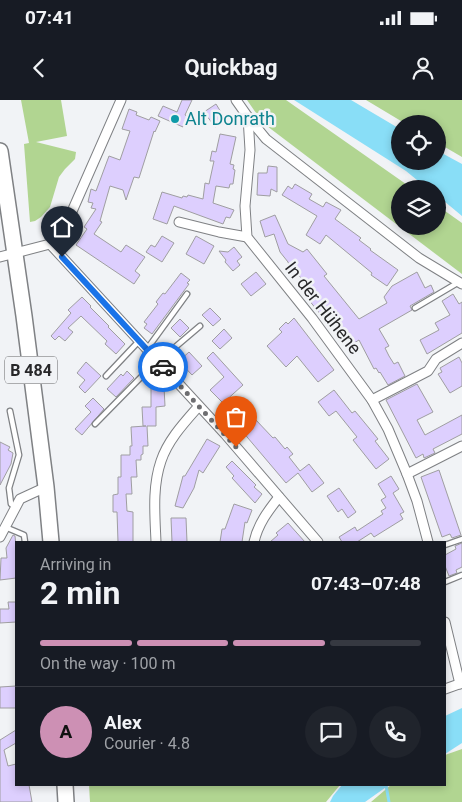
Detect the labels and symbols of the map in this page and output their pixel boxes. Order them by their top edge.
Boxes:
place label: Alt Donrath [185,108,275,129]
marker: Alt Donrath [169,113,181,125]
pin [41,206,83,257]
street label: In der Hühene [281,257,366,358]
courier [138,342,188,392]
road number: B 484 [5,356,57,384]
pin [215,396,257,447]

